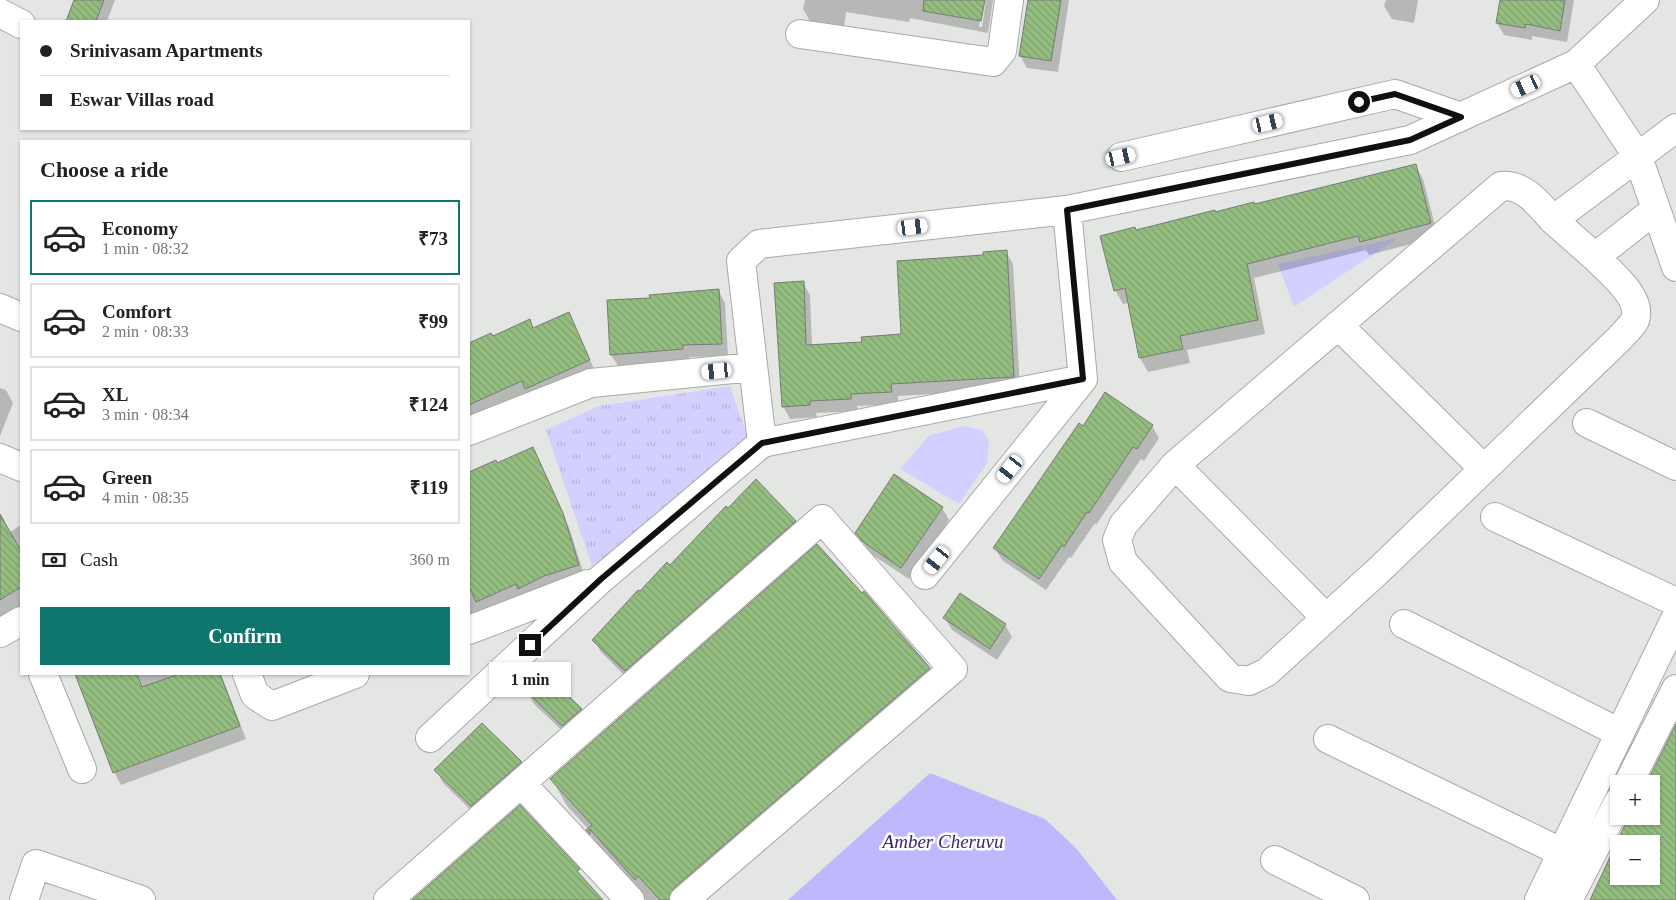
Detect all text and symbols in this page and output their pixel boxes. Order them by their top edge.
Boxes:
text: Srinivasam Apartments [70,40,263,61]
car [1509,73,1542,99]
text: Eswar Villas road [70,89,214,110]
route start [1348,91,1370,113]
car [1251,112,1284,134]
car [1104,146,1137,168]
text: Choose a ride [40,157,168,182]
icon: car [42,215,87,260]
text: Economy [102,218,178,239]
car [897,218,928,236]
text: ₹73 [418,228,448,249]
text: 1 min · 08:32 [102,240,189,257]
icon: car [42,298,87,343]
text: Comfort [102,301,172,322]
text: ₹99 [418,311,448,332]
text: 2 min · 08:33 [102,323,189,340]
car [701,362,732,380]
icon: car [42,381,87,426]
text: XL [102,384,128,405]
text: ₹124 [409,394,448,415]
text: 3 min · 08:34 [102,406,189,423]
car [994,453,1025,485]
icon: car [42,464,87,509]
text: Green [102,467,152,488]
text: ₹119 [410,477,448,498]
text: 4 min · 08:35 [102,489,189,506]
car [921,544,952,576]
icon: cash [40,546,68,574]
text: Cash [80,549,118,570]
text: 360 m [410,551,450,568]
button: Confirm [40,607,450,665]
route end [519,634,541,656]
callout: 1 min [489,662,571,698]
text: 1 min [511,671,549,688]
map controls [1610,775,1660,885]
button: + [1610,775,1660,825]
water label: Amber Cheruvu [881,831,1003,852]
button: − [1610,835,1660,885]

